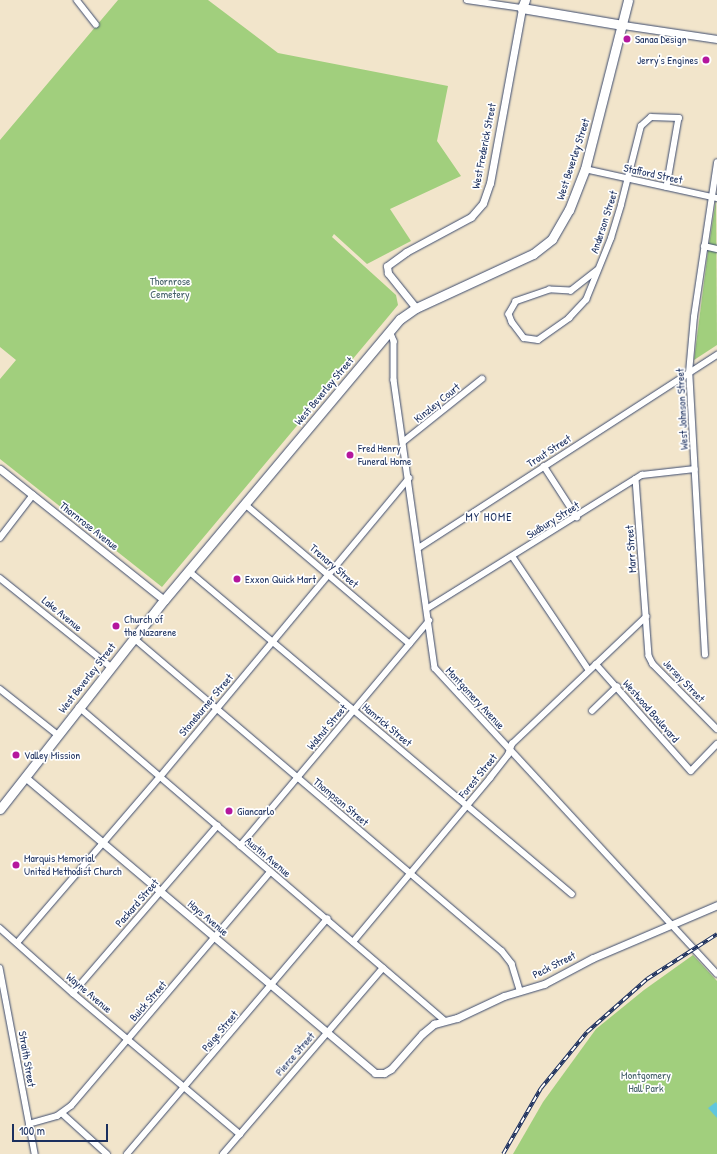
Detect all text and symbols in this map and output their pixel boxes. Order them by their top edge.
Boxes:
place label: Sanaa Design [635,32,687,46]
marker: Sanaa Design [622,34,632,44]
place label: Jerry's Engines [637,53,698,67]
marker: Jerry's Engines [701,55,711,65]
street label: West Frederick Street [469,102,499,190]
street label: West Beverley Street [554,117,592,201]
street label: Stafford Street [622,161,684,187]
street label: Anderson Street [588,189,620,255]
park label: Thornrose Cemetery [150,275,190,301]
street label: West Beverley Street [292,354,356,428]
street label: West Johnson Street [673,368,691,450]
street label: Kinzley Court [411,380,463,426]
street label: Trout Street [524,432,574,470]
place label: Fred Henry Funeral Home [358,442,411,468]
marker: Fred Henry Funeral Home [345,450,355,460]
street label: Thornrose Avenue [57,499,121,553]
street label: Sudbury Street [524,499,582,541]
district label: MY HOME [466,510,512,524]
street label: Marr Street [623,525,639,573]
street label: Trenary Street [307,541,361,591]
place label: Exxon Quick Mart [245,572,316,586]
marker: Exxon Quick Mart [232,574,242,584]
street label: Lake Avenue [39,594,85,634]
place label: Church of the Nazarene [124,613,176,639]
marker: Church of the Nazarene [111,621,121,631]
street label: West Beverley Street [56,641,118,715]
street label: Jersey Street [660,657,708,705]
street label: Montgomery Avenue [443,664,507,732]
street label: Stoneburner Street [176,671,236,739]
street label: Westwood Boulevard [620,677,682,745]
street label: Hamrick Street [360,700,414,750]
street label: Walnut Street [304,702,350,752]
place label: Valley Mission [24,748,80,762]
marker: Valley Mission [11,750,21,760]
street label: Forest Street [456,751,500,801]
street label: Thompson Street [311,775,371,829]
place label: Giancarlo [237,804,274,818]
marker: Giancarlo [224,806,234,816]
street label: Austin Avenue [242,834,294,880]
place label: Marquis Memorial United Methodist Church [24,852,122,878]
marker: Marquis Memorial United Methodist Church [11,860,21,870]
street label: Packard Street [113,876,161,930]
street label: Hays Avenue [185,897,231,939]
street label: Peck Street [530,949,578,981]
street label: Wayne Avenue [63,970,115,1016]
street label: Buick Street [127,978,169,1024]
street label: Paige Street [199,1008,241,1054]
street label: Straith Street [16,1030,38,1088]
street label: Pierce Street [273,1030,317,1078]
park label: Montgomery Hall Park [621,1069,671,1095]
scale bar [14,1116,110,1142]
text: 100 m [19,1122,45,1139]

